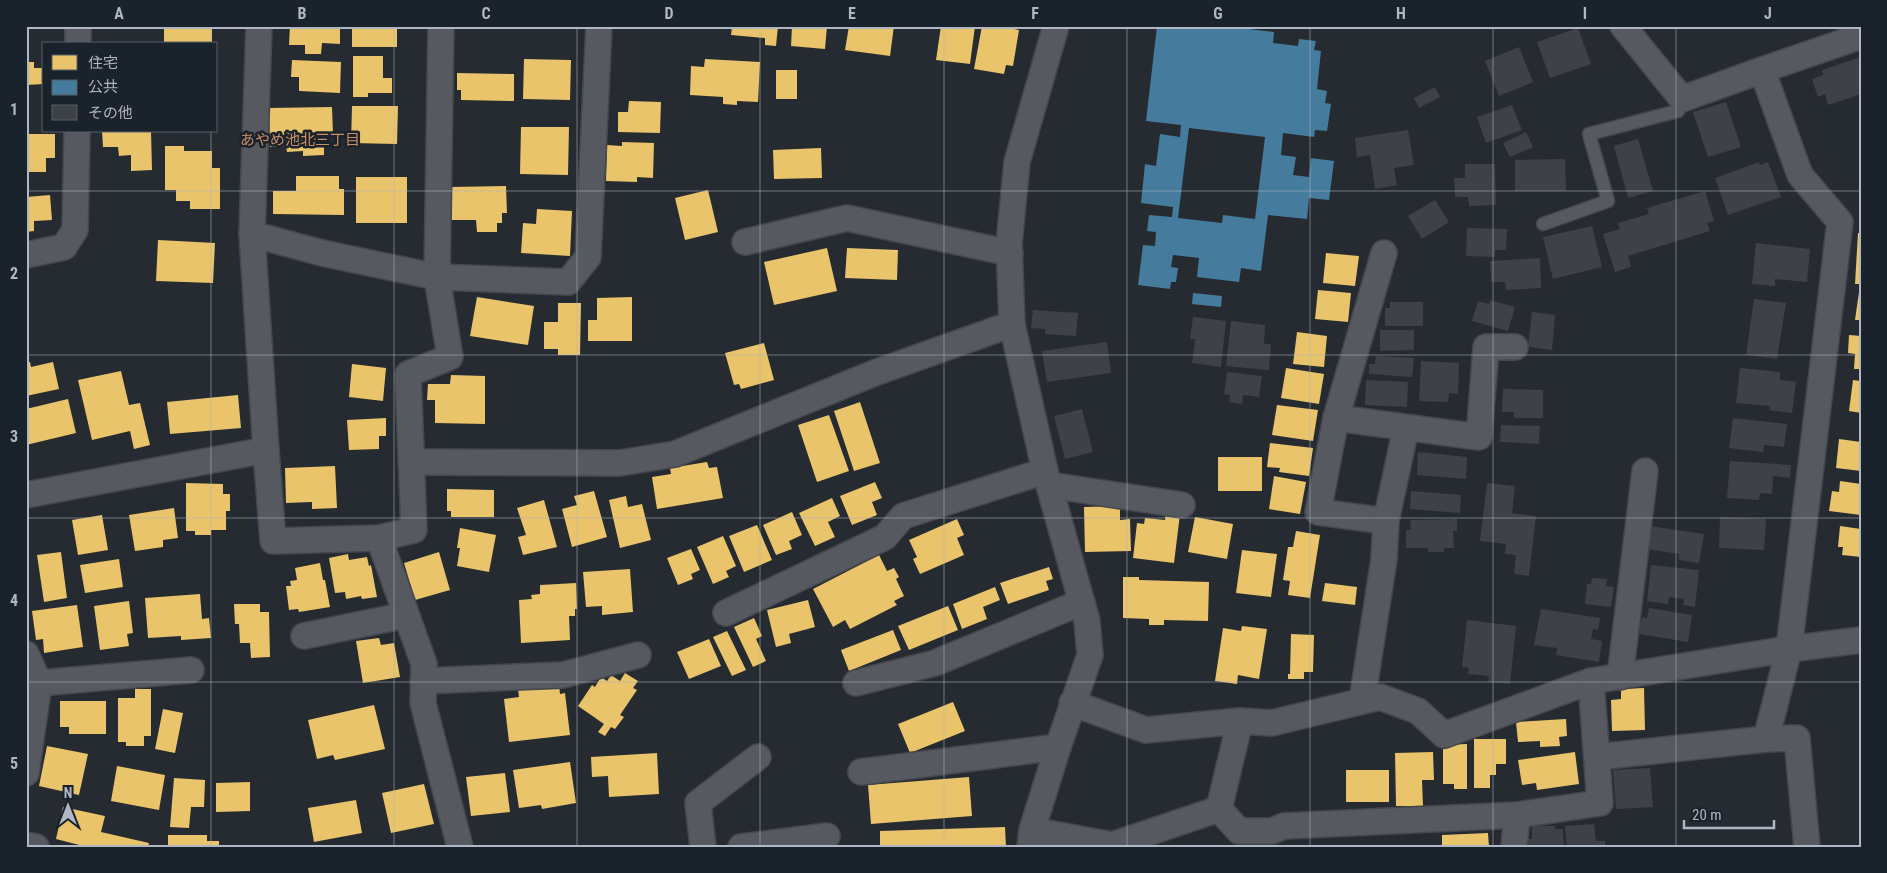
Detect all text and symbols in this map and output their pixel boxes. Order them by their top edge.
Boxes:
text: A [114,4,124,23]
text: B [298,4,307,23]
text: C [481,4,491,23]
text: D [664,4,674,23]
text: E [848,4,856,23]
text: F [1031,4,1039,23]
text: G [1213,4,1223,23]
text: H [1396,4,1406,23]
text: I [1583,4,1587,23]
text: J [1764,4,1772,23]
legend [42,42,218,132]
text: 住宅 [88,54,118,72]
text: 公共 [88,78,118,96]
text: 1 [10,100,18,119]
text: その他 [88,104,133,122]
district label: あやめ池北三丁目 [240,131,360,149]
text: 2 [10,264,18,283]
text: 3 [10,427,18,446]
text: 4 [10,591,18,610]
text: 5 [10,754,18,773]
north arrow [42,780,92,830]
text: N [64,785,72,801]
scale bar [1684,798,1774,830]
text: 20 m [1692,806,1722,824]

